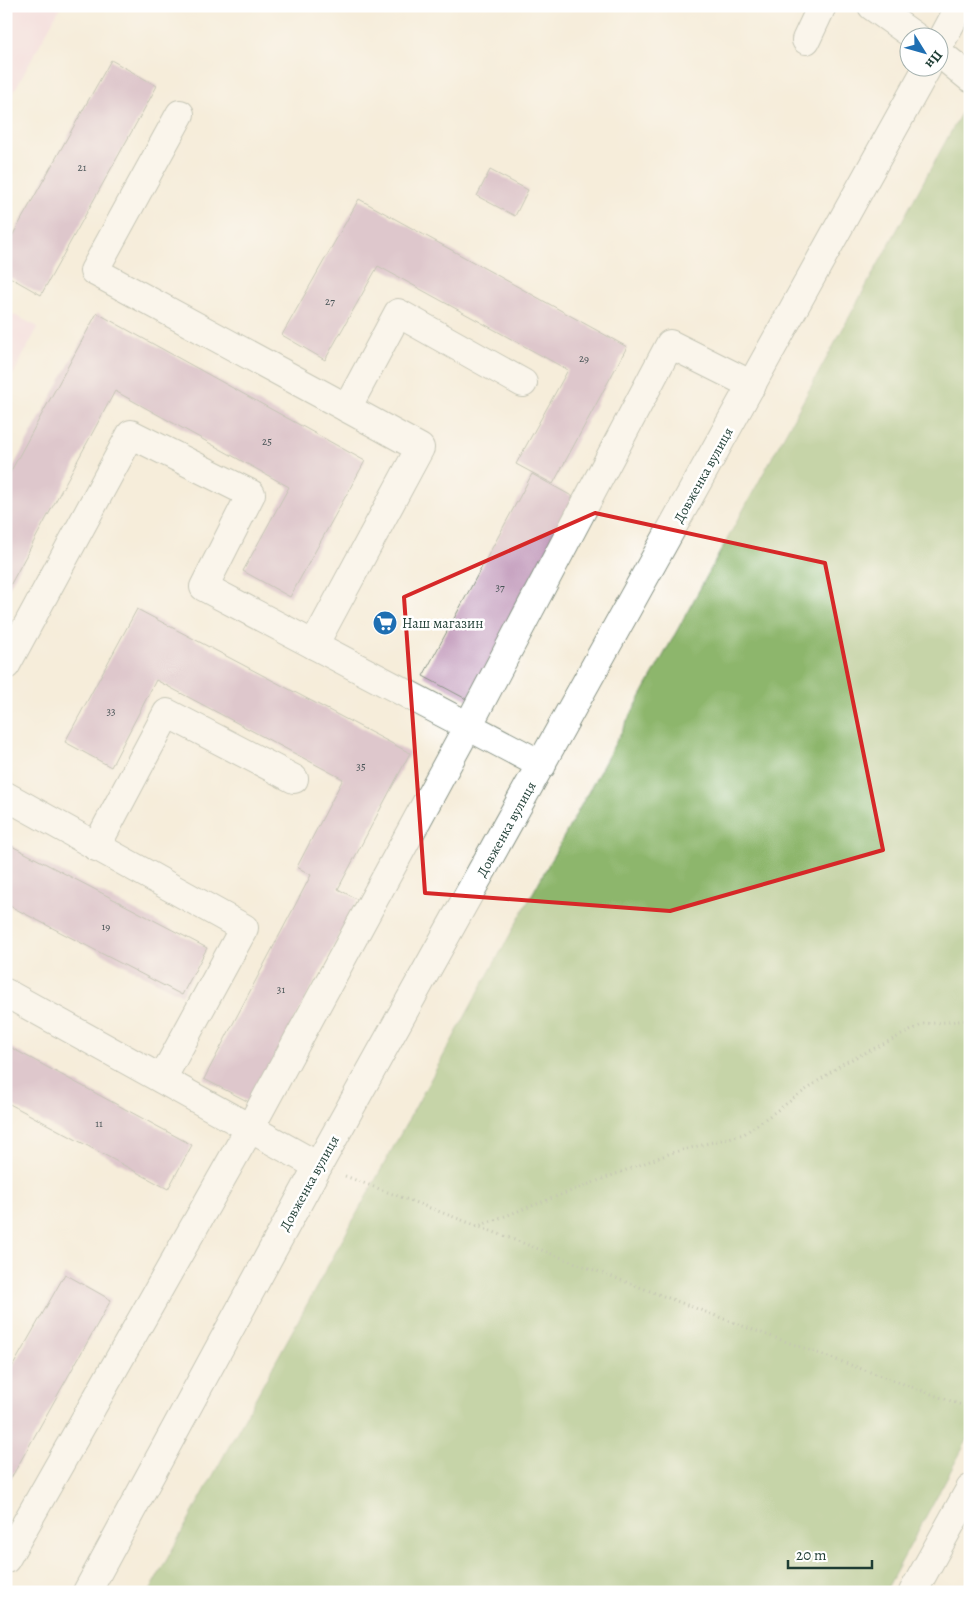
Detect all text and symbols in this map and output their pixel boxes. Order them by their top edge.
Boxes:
north arrow [898,28,948,78]
text: Пн [921,46,947,73]
house number: 21 [78,160,87,175]
house number: 27 [325,294,335,309]
house number: 29 [579,351,589,366]
street label: Довженка вулиця [669,424,738,526]
house number: 25 [262,434,272,449]
house number: 37 [495,580,505,595]
supermarket icon: Наш магазин [372,610,398,636]
place label: Наш магазин [402,614,483,633]
house number: 33 [106,704,116,719]
house number: 35 [356,759,366,774]
street label: Довженка вулиця [472,778,541,880]
house number: 19 [102,919,110,934]
house number: 31 [277,982,285,997]
house number: 11 [95,1116,103,1131]
street label: Довженка вулиця [275,1132,344,1234]
scale bar [788,1538,872,1570]
text: 20 m [796,1545,827,1565]

